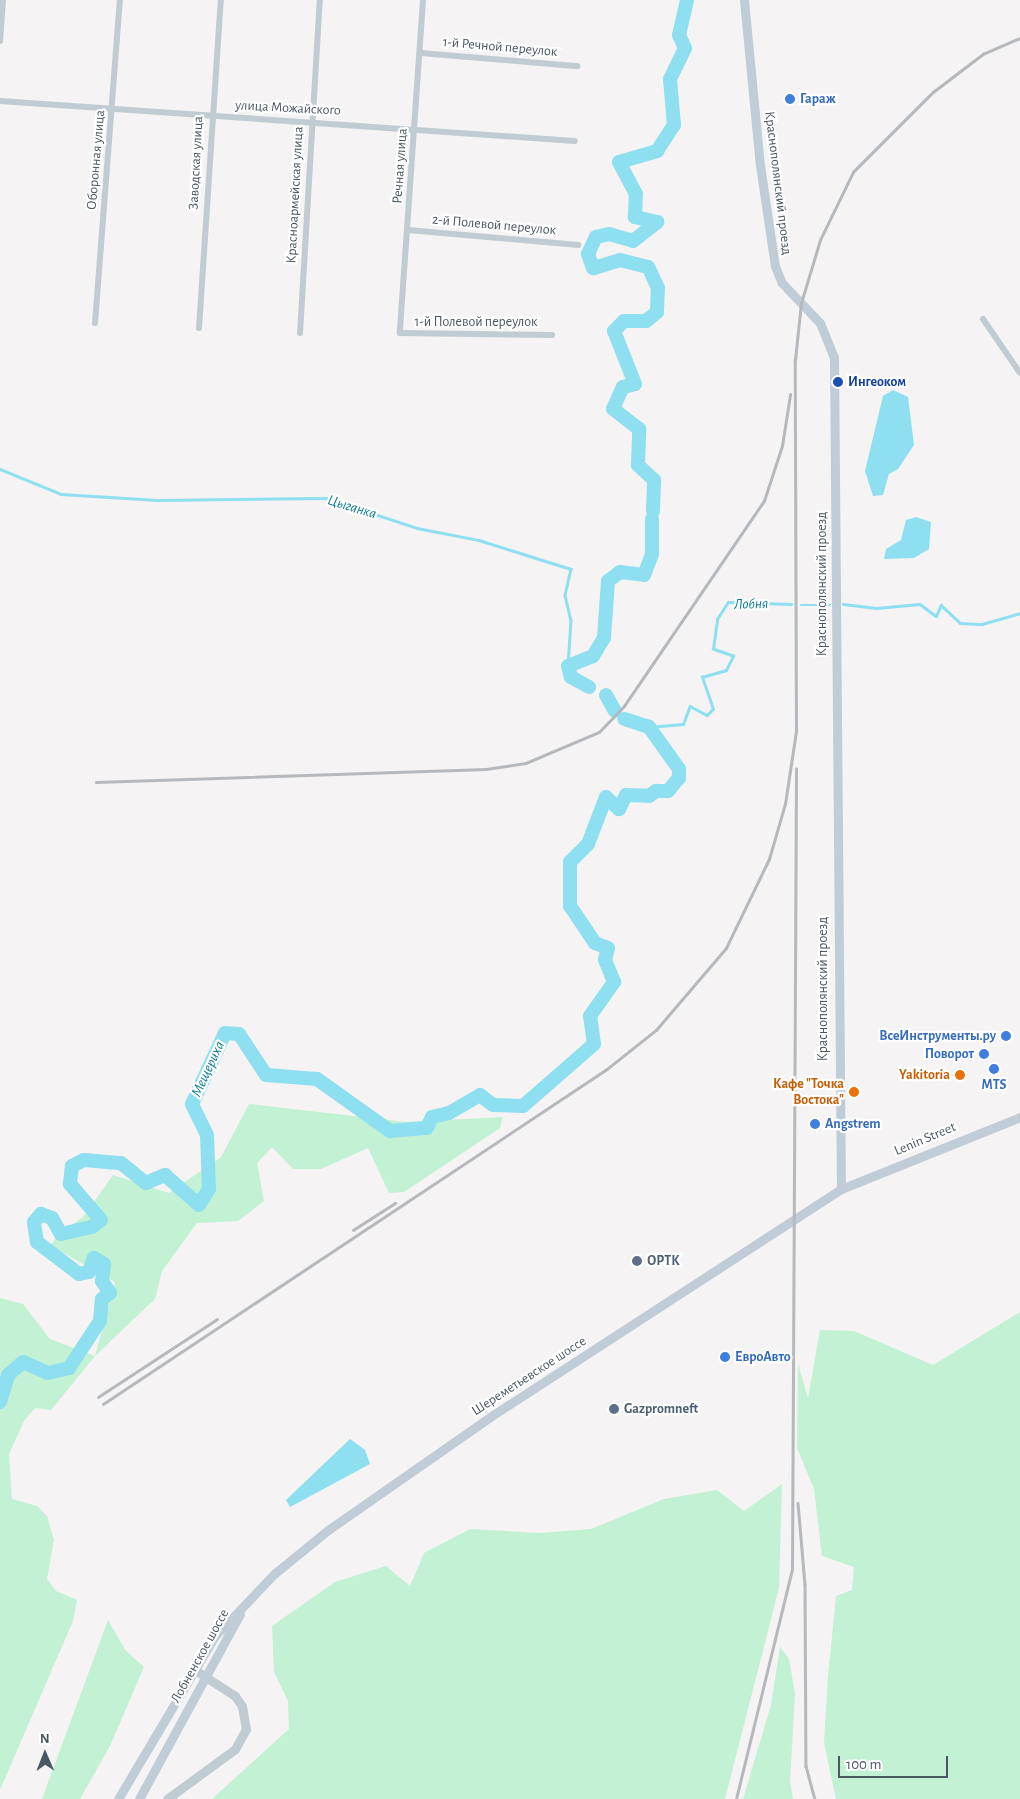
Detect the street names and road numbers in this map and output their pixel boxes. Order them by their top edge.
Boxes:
street label: 1-й Речной переулок [442,34,558,60]
street label: улица Можайского [235,97,341,119]
street label: Оборонная улица [83,109,109,211]
street label: Краснополянский проезд [761,110,795,256]
street label: Заводская улица [185,116,207,210]
street label: Красноармейская улица [283,126,307,264]
street label: Речная улица [389,128,411,204]
street label: 2-й Полевой переулок [431,211,557,239]
street label: 1-й Полевой переулок [415,314,537,330]
street label: Краснополянский проезд [814,512,830,656]
street label: Краснополянский проезд [815,917,831,1061]
street label: Lenin Street [892,1119,958,1159]
street label: Шереметьевское шоссе [469,1333,589,1419]
street label: Лобненское шоссе [167,1606,233,1706]

